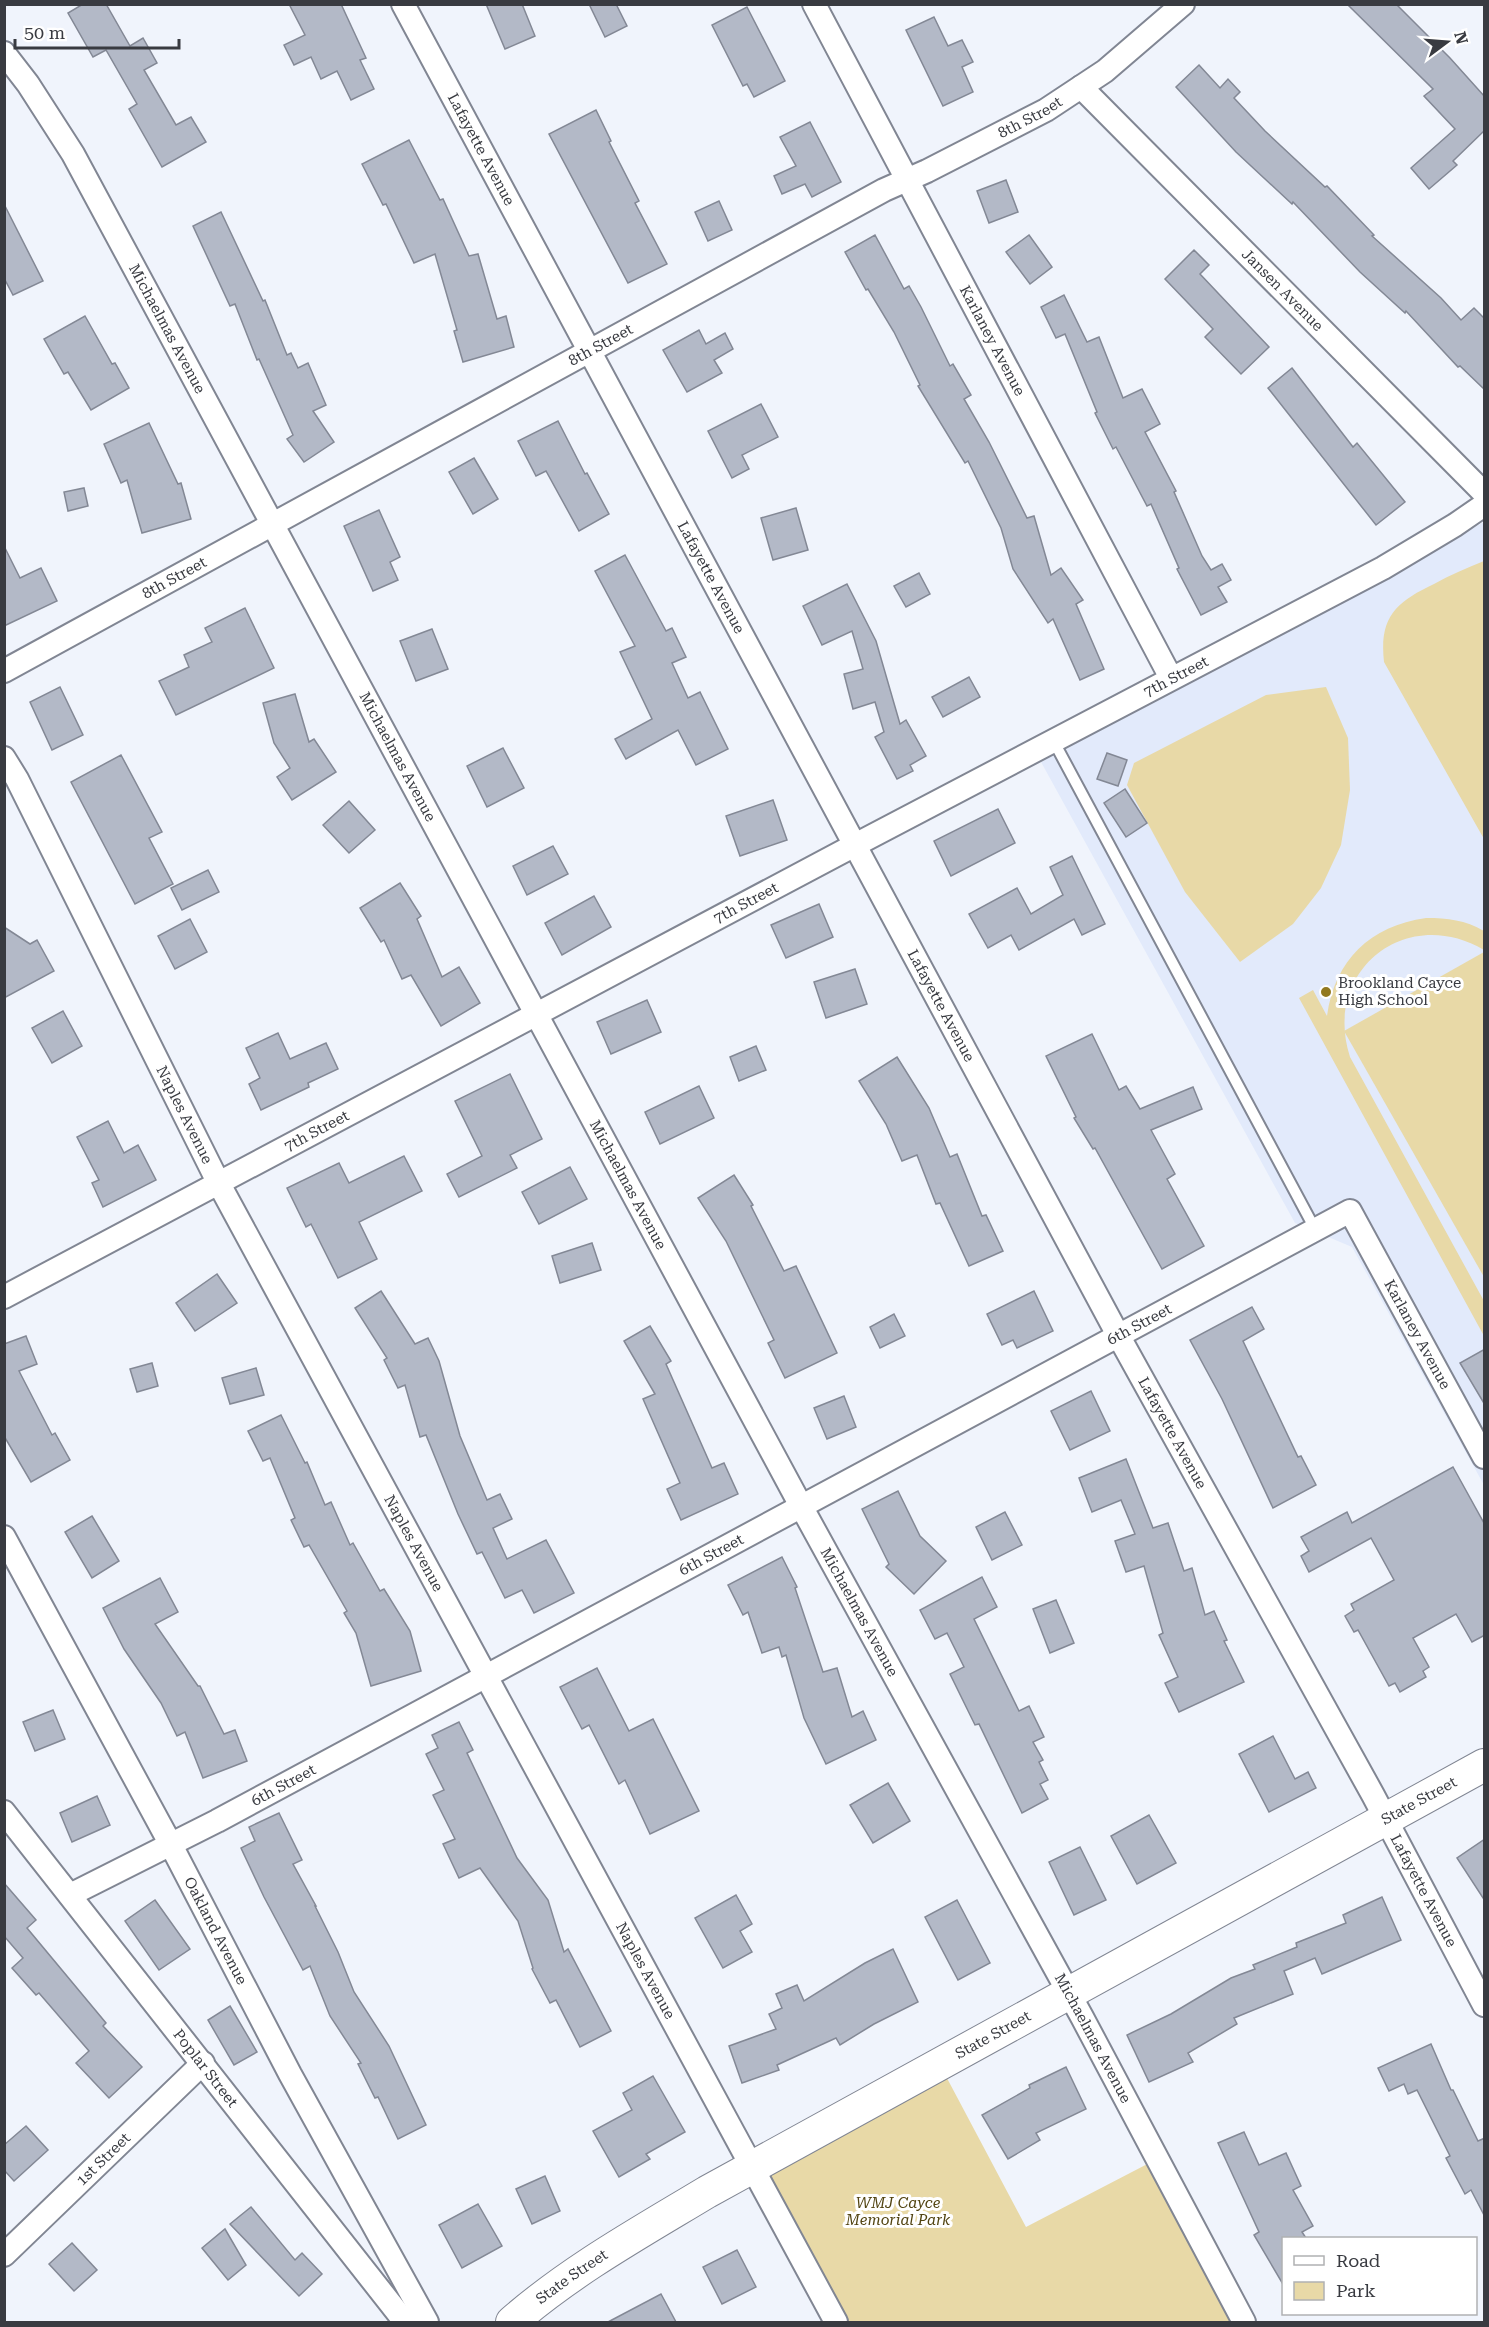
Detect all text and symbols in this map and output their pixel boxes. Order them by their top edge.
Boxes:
scale bar [15,12,178,50]
north arrow [1417,12,1477,72]
text: 50 m [24,22,65,43]
text: N [1450,29,1472,47]
street label: Lafayette Avenue [444,90,519,209]
street label: 8th Street [995,93,1066,142]
street label: Jansen Avenue [1238,245,1327,335]
street label: Michaelmas Avenue [125,261,209,397]
street label: Karlaney Avenue [956,283,1029,399]
street label: 8th Street [565,320,636,370]
street label: Lafayette Avenue [674,518,749,637]
street label: 8th Street [139,553,210,603]
street label: 7th Street [1140,652,1212,701]
street label: Michaelmas Avenue [355,689,440,825]
street label: 7th Street [710,878,782,927]
street label: Lafayette Avenue [904,946,979,1065]
place label: Brookland Cayce High School [1338,974,1461,1009]
marker: Brookland Cayce High School [1319,985,1333,999]
street label: Naples Avenue [152,1063,217,1167]
street label: 7th Street [281,1106,352,1155]
street label: Michaelmas Avenue [586,1117,670,1253]
street label: Karlaney Avenue [1380,1277,1454,1392]
street label: 6th Street [1104,1300,1175,1349]
street label: Lafayette Avenue [1134,1374,1211,1492]
street label: Naples Avenue [380,1492,447,1595]
street label: 6th Street [676,1530,747,1580]
street label: Michaelmas Avenue [817,1544,902,1680]
street label: 6th Street [248,1760,319,1810]
street label: State Street [1378,1773,1460,1829]
street label: Lafayette Avenue [1386,1831,1461,1950]
street label: Oakland Avenue [180,1874,251,1988]
street label: Naples Avenue [612,1919,679,2022]
street label: Michaelmas Avenue [1051,1970,1135,2106]
street label: State Street [952,2007,1034,2063]
street label: Poplar Street [169,2026,242,2111]
street label: 1st Street [73,2129,134,2189]
park label: WMJ Cayce Memorial Park [845,2194,951,2229]
legend [1282,2237,1477,2315]
street label: State Street [532,2245,611,2308]
text: Road [1336,2250,1381,2271]
text: Park [1336,2280,1376,2301]

